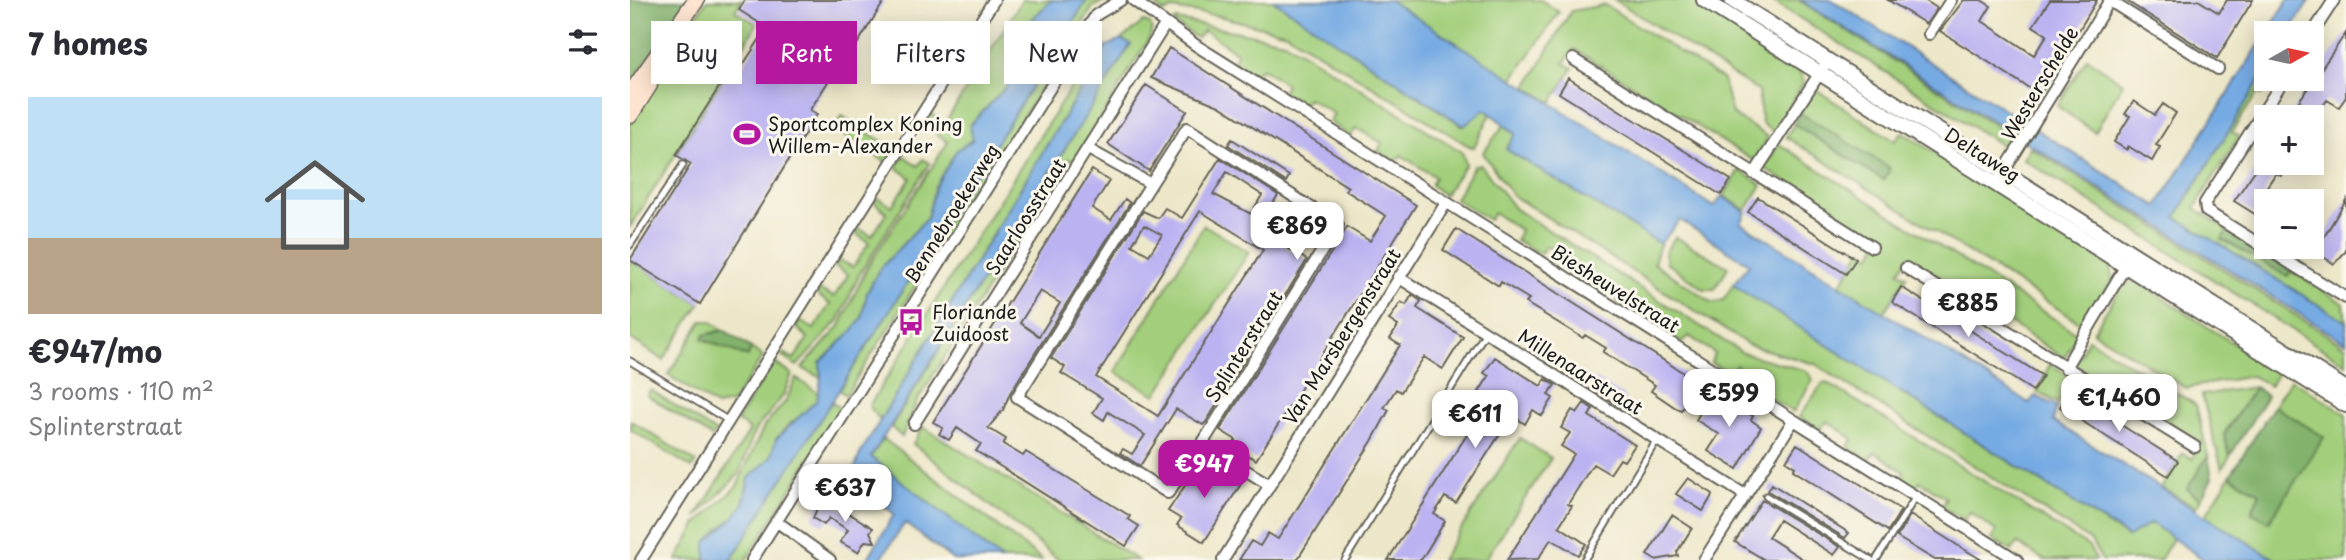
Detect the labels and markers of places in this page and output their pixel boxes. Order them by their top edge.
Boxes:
place label: Sportcomplex Koning Willem-Alexander [768,109,963,159]
sports icon: Sportcomplex Koning Willem-Alexander [732,119,762,149]
pin: €869 [1256,202,1338,262]
pin: €885 [1927,280,2009,339]
place label: Floriande Zuidoost [932,297,1017,347]
bus stop icon: Floriande Zuidoost [896,307,926,337]
pin: €599 [1688,370,1770,429]
pin: €1,460 [2062,374,2176,434]
pin: €611 [1434,391,1516,450]
pin: €947 [1163,440,1245,500]
pin: €637 [804,464,886,524]

